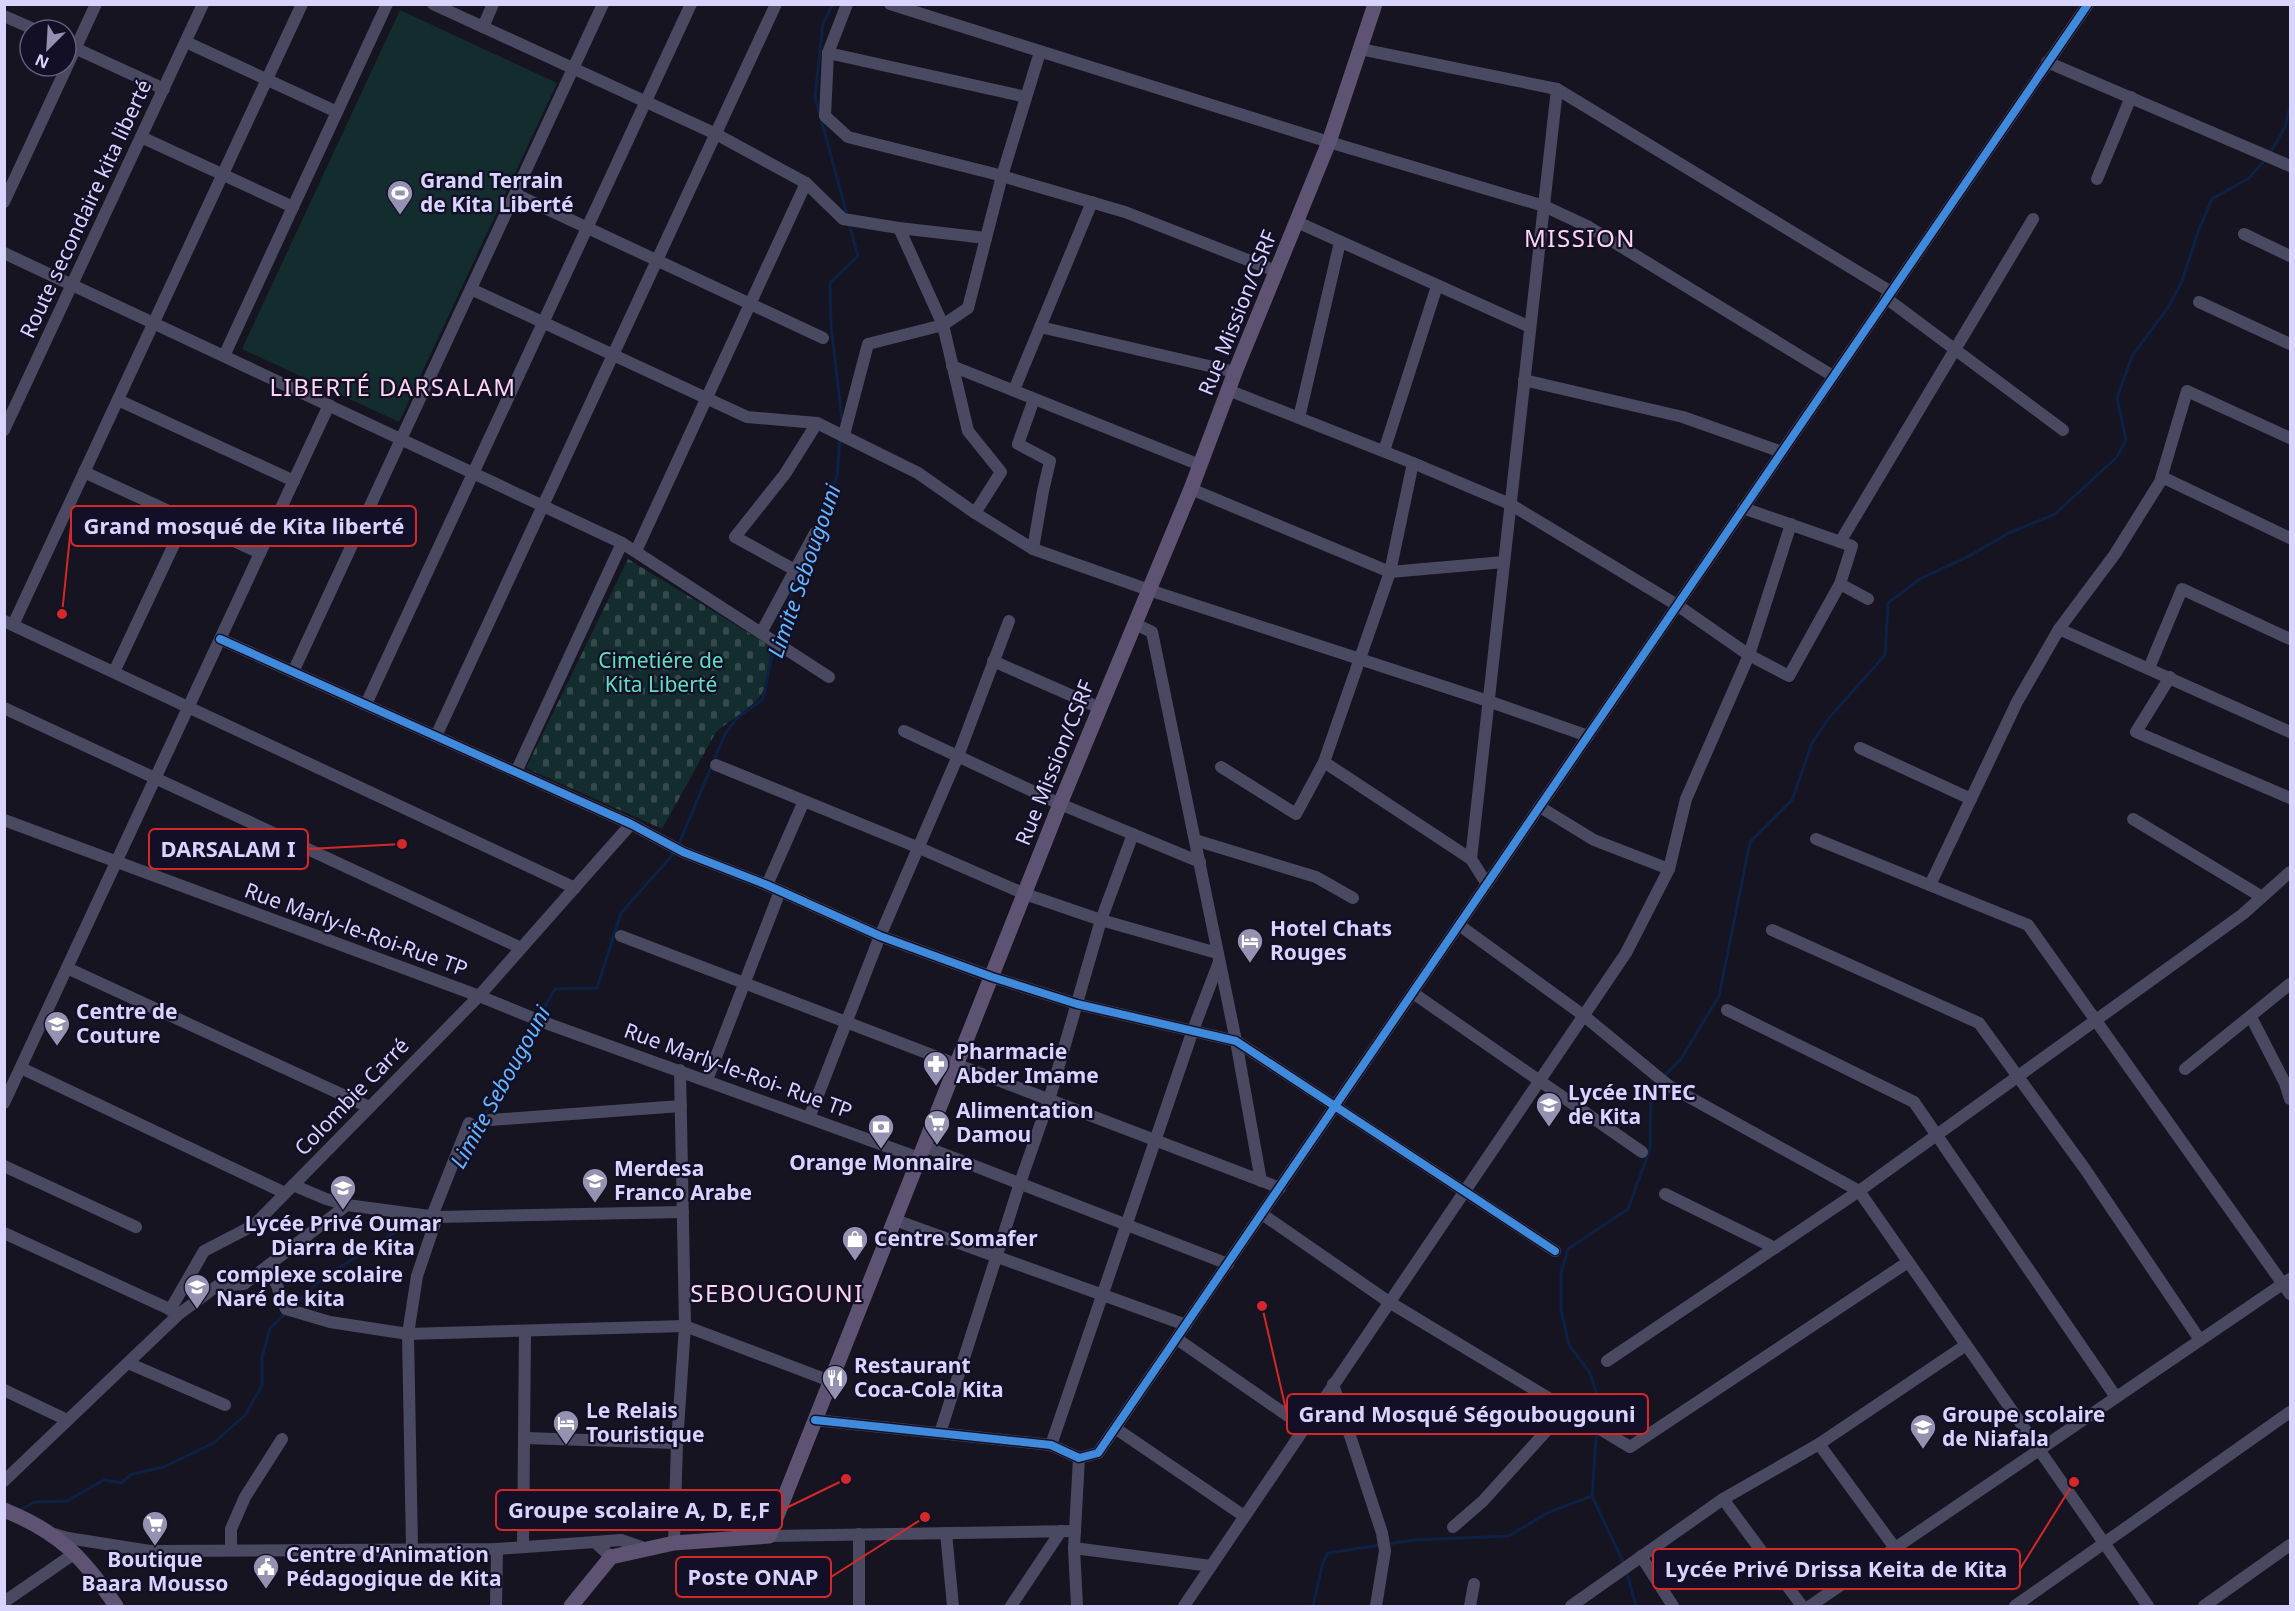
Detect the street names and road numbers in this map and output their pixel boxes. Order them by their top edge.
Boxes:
street label: Route secondaire kita liberté [13,75,157,342]
street label: Rue Mission/CSRF [1191,226,1283,399]
street label: Rue Mission/CSRF [1008,676,1100,849]
street label: Rue Marly-le-Roi-Rue TP [241,876,472,982]
street label: Rue Marly-le-Roi- Rue TP [620,1016,856,1124]
street label: Colombie Carré [288,1031,415,1161]

